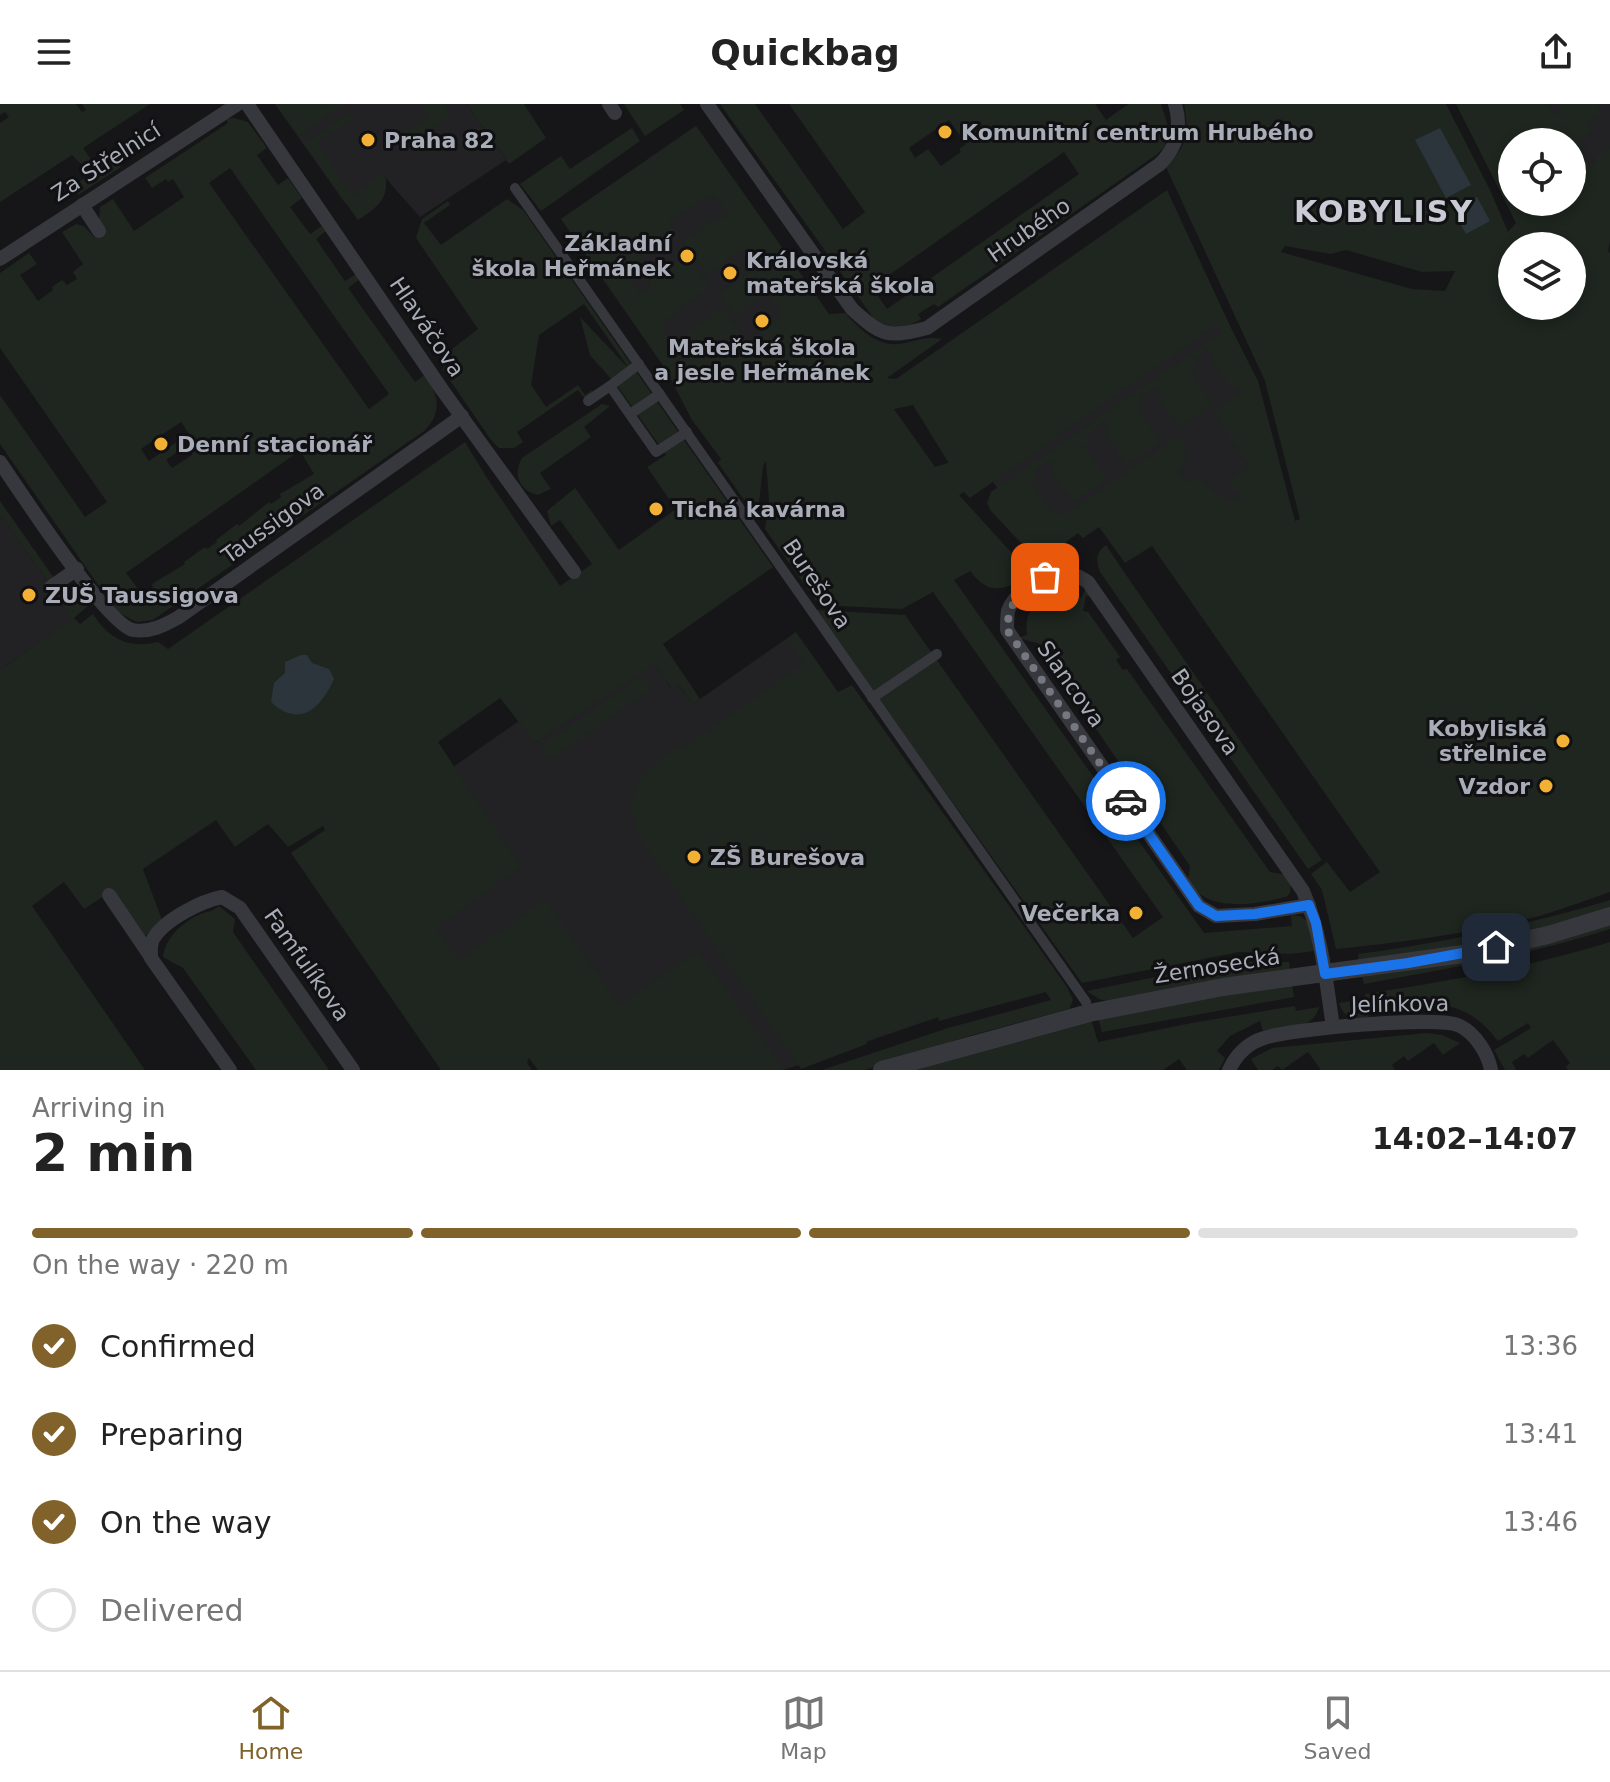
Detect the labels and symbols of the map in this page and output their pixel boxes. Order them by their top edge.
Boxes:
street label: Za Střelnicí [47,117,166,206]
place label: Komunitní centrum Hrubého [961,120,1314,145]
marker: Komunitní centrum Hrubého [936,123,954,141]
place label: Praha 82 [384,128,495,153]
marker: Praha 82 [359,131,377,149]
street label: Hrubého [983,193,1075,267]
district label: KOBYLISY [1294,194,1474,229]
place label: Základní škola Heřmánek [472,231,672,281]
marker: Základní škola Heřmánek [678,247,696,265]
place label: Královská mateřská škola [746,248,935,298]
marker: Královská mateřská škola [721,264,739,282]
street label: Hlaváčova [385,272,469,382]
marker: Mateřská škola a jesle Heřmánek [753,312,771,330]
place label: Mateřská škola a jesle Heřmánek [654,335,871,385]
place label: Denní stacionář [177,432,372,457]
marker: Denní stacionář [152,435,170,453]
street label: Taussigova [216,478,329,569]
place label: Tichá kavárna [672,497,846,522]
marker: Tichá kavárna [647,500,665,518]
street label: Burešova [778,534,856,634]
pin [1011,543,1079,611]
place label: ZUŠ Taussigova [45,583,239,608]
marker: ZUŠ Taussigova [20,586,38,604]
street label: Slancova [1032,636,1110,732]
street label: Bojasova [1166,664,1244,760]
place label: Kobyliská střelnice [1427,716,1547,766]
marker: Kobyliská střelnice [1554,732,1572,750]
courier [1086,761,1166,841]
place label: Vzdor [1458,774,1530,799]
marker: Vzdor [1537,777,1555,795]
place label: ZŠ Burešova [710,845,865,870]
marker: ZŠ Burešova [685,848,703,866]
place label: Večerka [1021,901,1120,926]
street label: Famfulíkova [259,904,355,1026]
marker: Večerka [1127,904,1145,922]
pin [1462,913,1530,981]
street label: Žernosecká [1152,944,1282,988]
street label: Jelínkova [1349,991,1449,1017]

